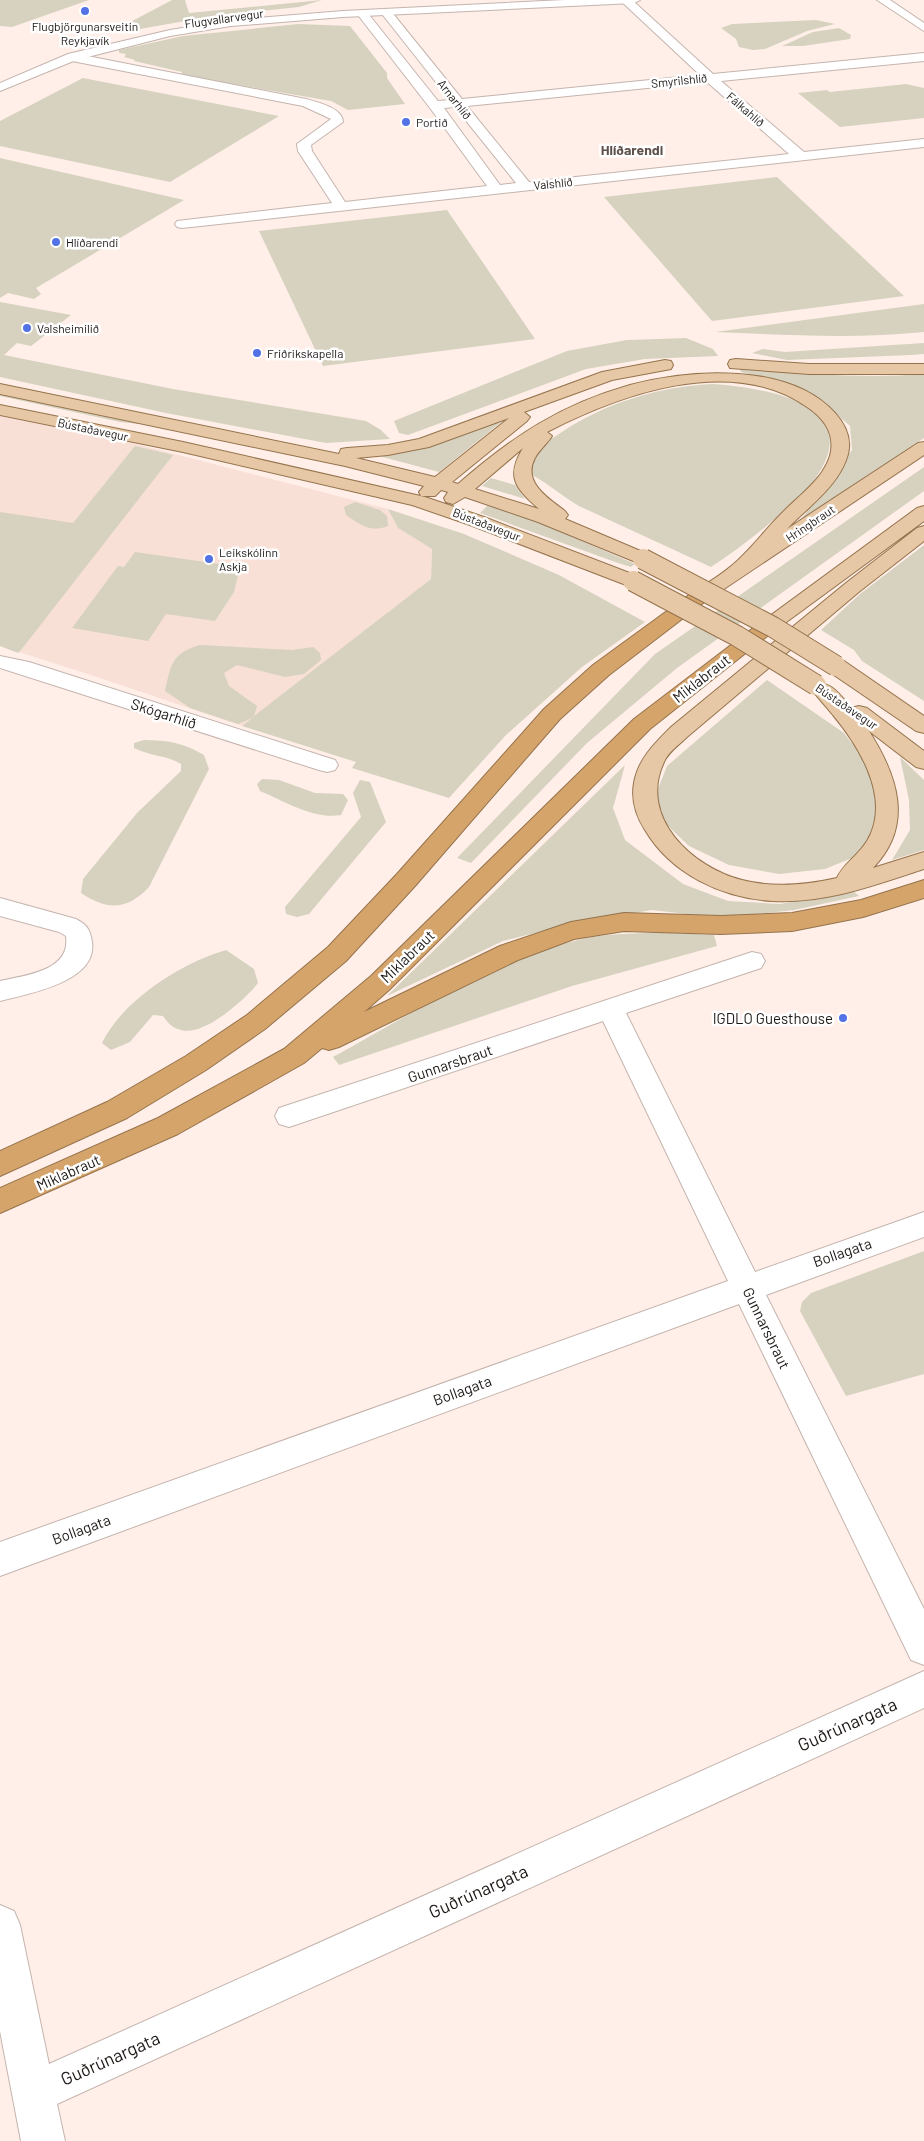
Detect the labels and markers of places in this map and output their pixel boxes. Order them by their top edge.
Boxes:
marker: Flugbjörgunarsveitin Reykjavík [79,5,91,17]
place label: Flugbjörgunarsveitin Reykjavík [32,19,138,47]
place label: Portið [416,115,448,129]
marker: Portið [400,116,412,128]
place label: Hlíðarendi [66,235,118,249]
marker: Hlíðarendi [50,236,62,248]
place label: Valsheimilið [37,321,99,335]
marker: Valsheimilið [21,322,33,334]
place label: Friðrikskapella [267,346,343,360]
marker: Friðrikskapella [251,347,263,359]
place label: Leikskólinn Askja [219,545,278,573]
marker: Leikskólinn Askja [203,553,215,565]
place label: IGDLO Guesthouse [713,1009,833,1027]
marker: IGDLO Guesthouse [837,1012,849,1024]

